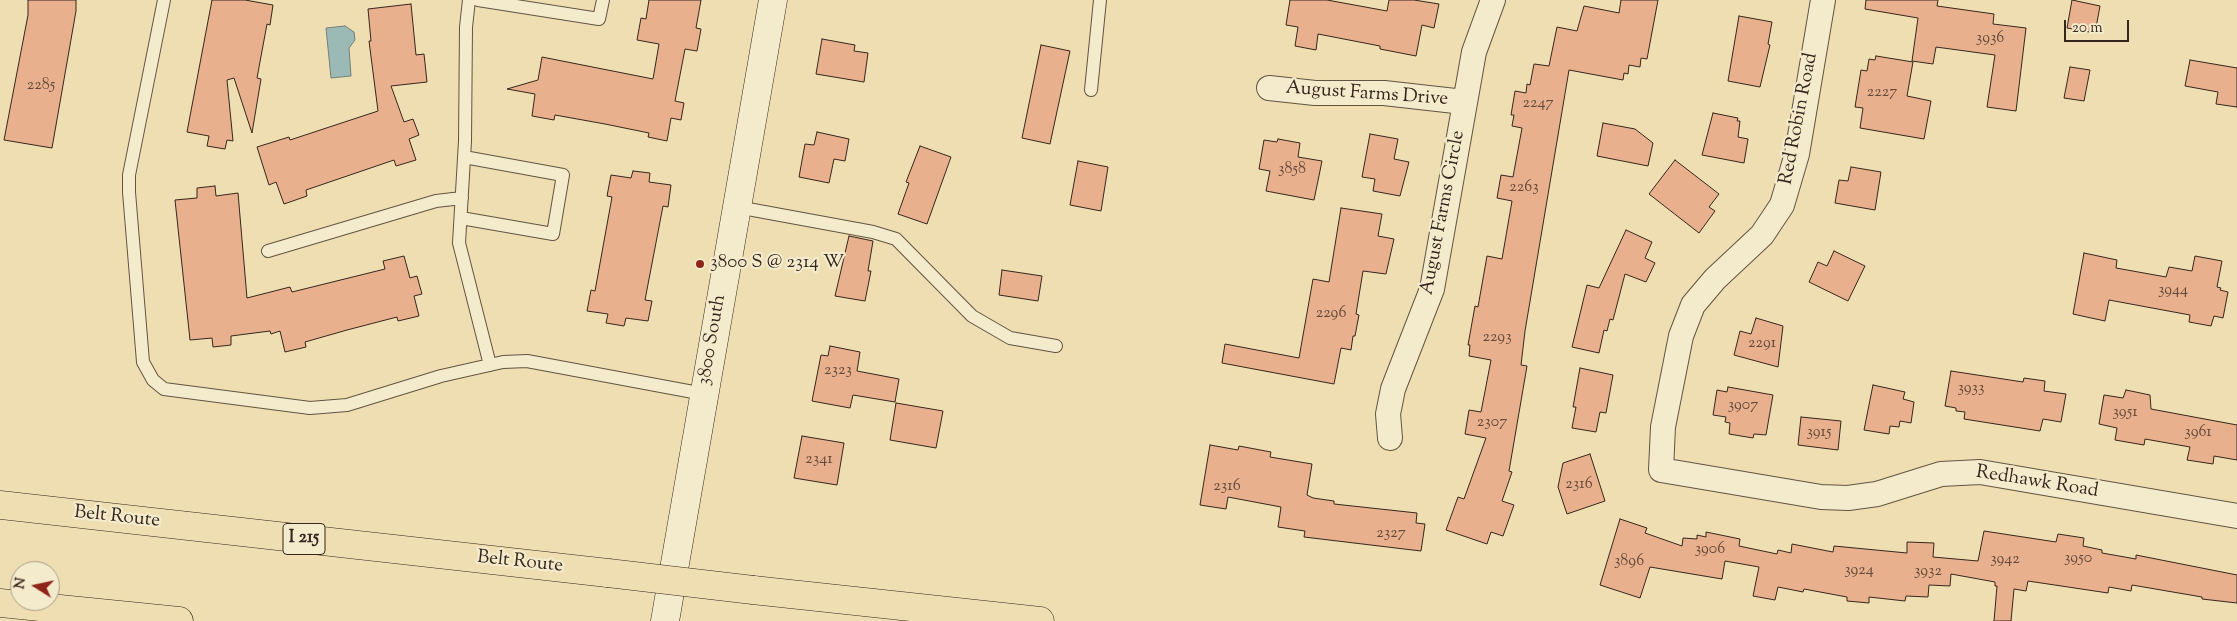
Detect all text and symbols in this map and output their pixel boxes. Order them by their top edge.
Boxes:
scale bar [2067,10,2132,42]
text: 20 m [2072,18,2103,39]
house number: 3936 [1976,29,2004,49]
street label: Red Robin Road [1776,51,1824,187]
house number: 2285 [27,76,55,96]
street label: August Farms Drive [1285,78,1449,112]
house number: 2227 [1867,83,1897,103]
house number: 2247 [1522,94,1554,114]
street label: August Farms Circle [1417,129,1471,297]
house number: 3858 [1278,160,1306,180]
house number: 2263 [1509,178,1539,198]
place label: 3800 S @ 2314 W [710,253,844,275]
marker: 3800 S @ 2314 W [694,258,706,270]
house number: 3944 [2158,281,2188,301]
street label: 3800 South [694,293,732,387]
house number: 2296 [1316,304,1346,324]
house number: 2293 [1482,328,1512,348]
house number: 2291 [1748,334,1776,354]
house number: 2323 [824,361,852,381]
house number: 3933 [1957,379,1985,399]
house number: 3907 [1728,396,1758,416]
house number: 3951 [2112,403,2138,423]
house number: 2307 [1477,413,1507,433]
house number: 3915 [1806,423,1832,443]
house number: 3961 [2184,423,2212,443]
house number: 2341 [805,450,833,470]
street label: Redhawk Road [1974,462,2100,504]
house number: 2316 [1565,475,1593,495]
house number: 2316 [1213,477,1241,497]
street label: Belt Route [73,502,161,534]
road number: I 215 [283,524,325,554]
house number: 2327 [1376,524,1406,544]
house number: 3906 [1695,540,1725,560]
street label: Belt Route [476,547,564,579]
house number: 3950 [2064,549,2092,569]
house number: 3942 [1990,550,2020,570]
house number: 3896 [1614,552,1644,572]
north arrow [10,561,60,611]
house number: 3924 [1844,561,1874,581]
house number: 3932 [1914,562,1942,582]
text: N [10,576,32,591]

